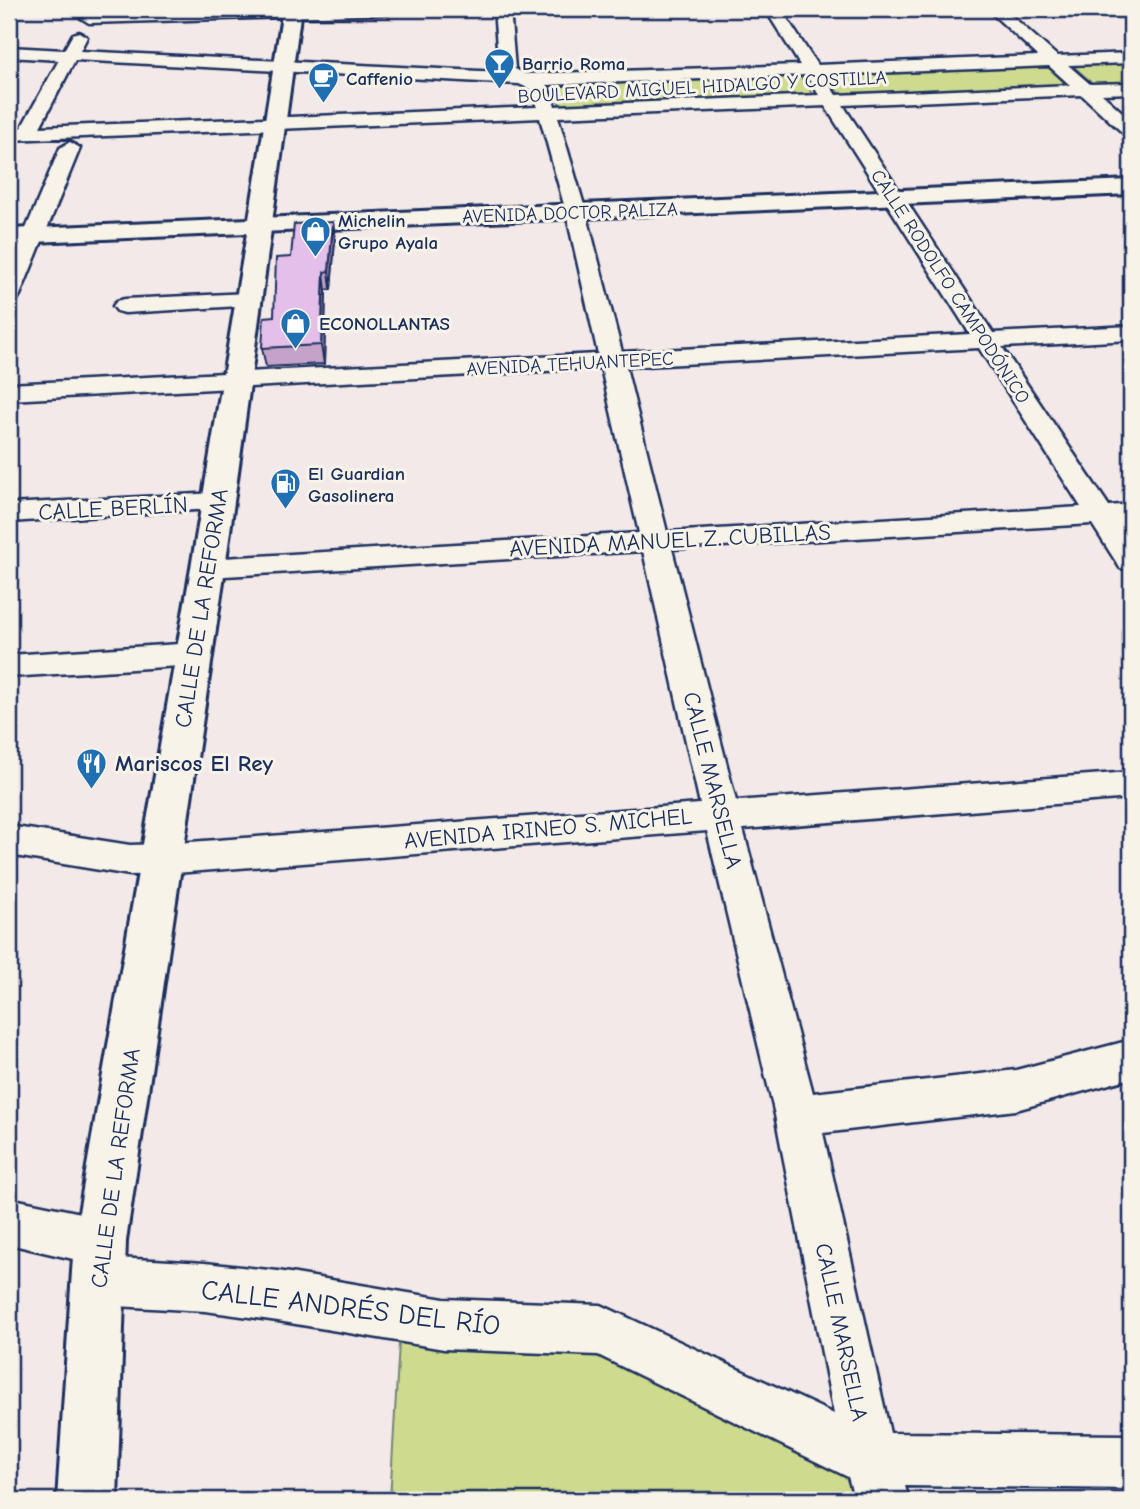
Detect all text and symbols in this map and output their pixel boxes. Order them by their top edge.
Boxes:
bar icon: Barrio Roma [482,46,516,90]
place label: Barrio Roma [522,53,625,75]
cafe icon: Caffenio [306,61,340,105]
street label: BOULEVARD MIGUEL HIDALGO Y COSTILLA [517,66,887,108]
place label: Caffenio [346,68,413,90]
street label: CALLE RODOLFO CAMPODÓNICO [866,165,1034,408]
street label: AVENIDA DOCTOR PALIZA [462,198,678,228]
place label: Michelin Grupo Ayala [338,210,438,254]
shop icon: Michelin Grupo Ayala [298,214,332,258]
shop icon: ECONOLLANTAS [279,306,313,350]
place label: ECONOLLANTAS [319,313,450,335]
street label: AVENIDA TEHUANTEPEC [466,348,675,380]
place label: El Guardian Gasolinera [308,463,405,507]
fuel station icon: El Guardian Gasolinera [268,467,302,511]
street label: CALLE DE LA REFORMA [169,486,234,730]
street label: CALLE BERLÍN [38,491,188,526]
street label: AVENIDA MANUEL Z. CUBILLAS [509,519,831,562]
street label: CALLE MARSELLA [677,689,748,871]
restaurant icon: Mariscos El Rey [75,746,109,790]
place label: Mariscos El Rey [115,750,273,777]
street label: AVENIDA IRINEO S. MICHEL [403,802,694,855]
street label: CALLE DE LA REFORMA [85,1046,146,1290]
street label: CALLE MARSELLA [809,1241,874,1424]
street label: CALLE ANDRÉS DEL RÍO [200,1273,502,1342]

